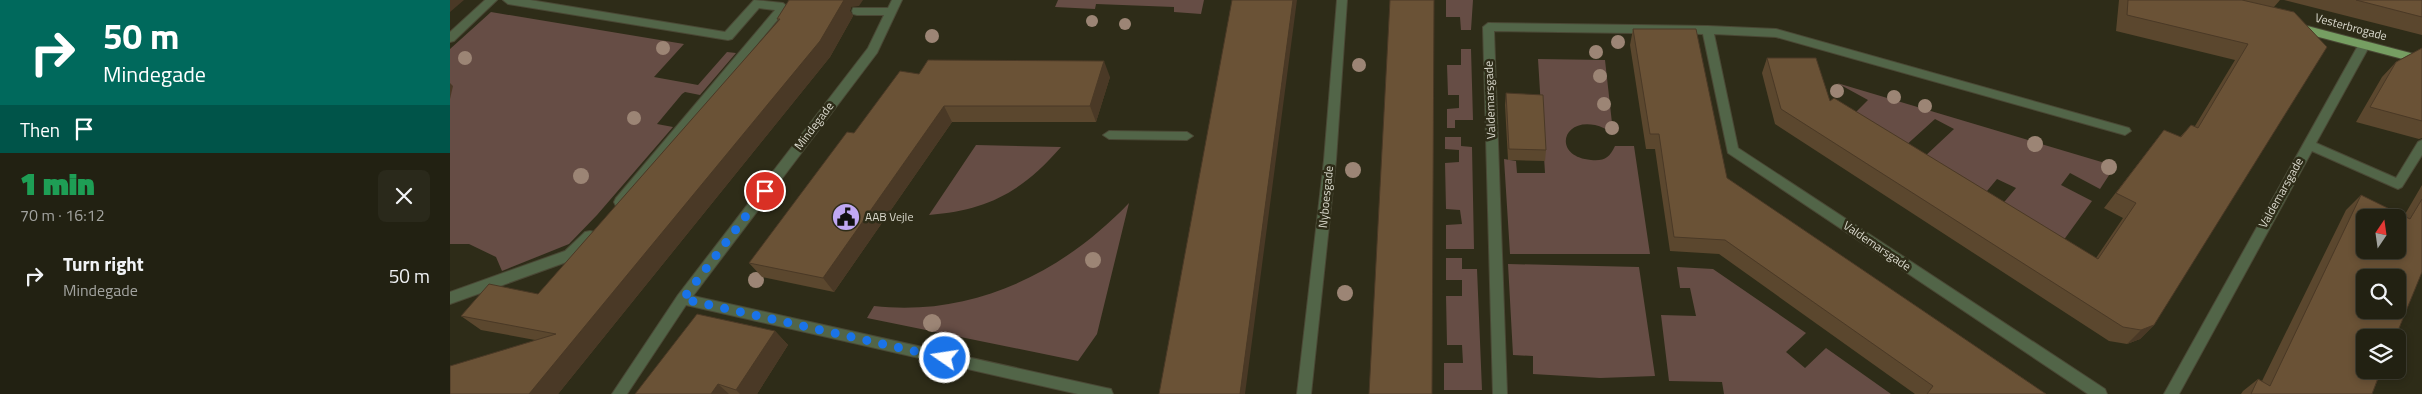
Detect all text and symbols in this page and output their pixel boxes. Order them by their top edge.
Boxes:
street label: Vesterbrogade [2313,8,2389,45]
text: 50 m [103,9,179,63]
icon: right [20,20,85,85]
text: Mindegade [103,57,206,91]
street label: Valdemarsgade [1479,61,1500,139]
street label: Mindegade [789,98,838,154]
text: Then [20,115,60,144]
icon: arrive [70,115,98,143]
street label: Valdemarsgade [2253,154,2308,232]
text: 1 min [20,161,95,207]
street label: Nyboesgade [1313,165,1338,229]
button: close [378,170,430,222]
pin [744,170,786,212]
icon: arrive [751,177,779,205]
public building icon: AAB Vejle [831,202,861,232]
text: 70 m · 16:12 [20,203,105,227]
place label: AAB Vejle [865,207,913,226]
north arrow [2356,209,2406,259]
map controls [2356,209,2406,379]
street label: Valdemarsgade [1840,216,1915,275]
text: Turn right [63,249,144,278]
text: 50 m [389,261,430,290]
icon: right [20,262,48,290]
button: search [2356,269,2406,319]
text: Mindegade [63,278,138,302]
button: layers [2356,329,2406,379]
position arrow [918,331,970,383]

